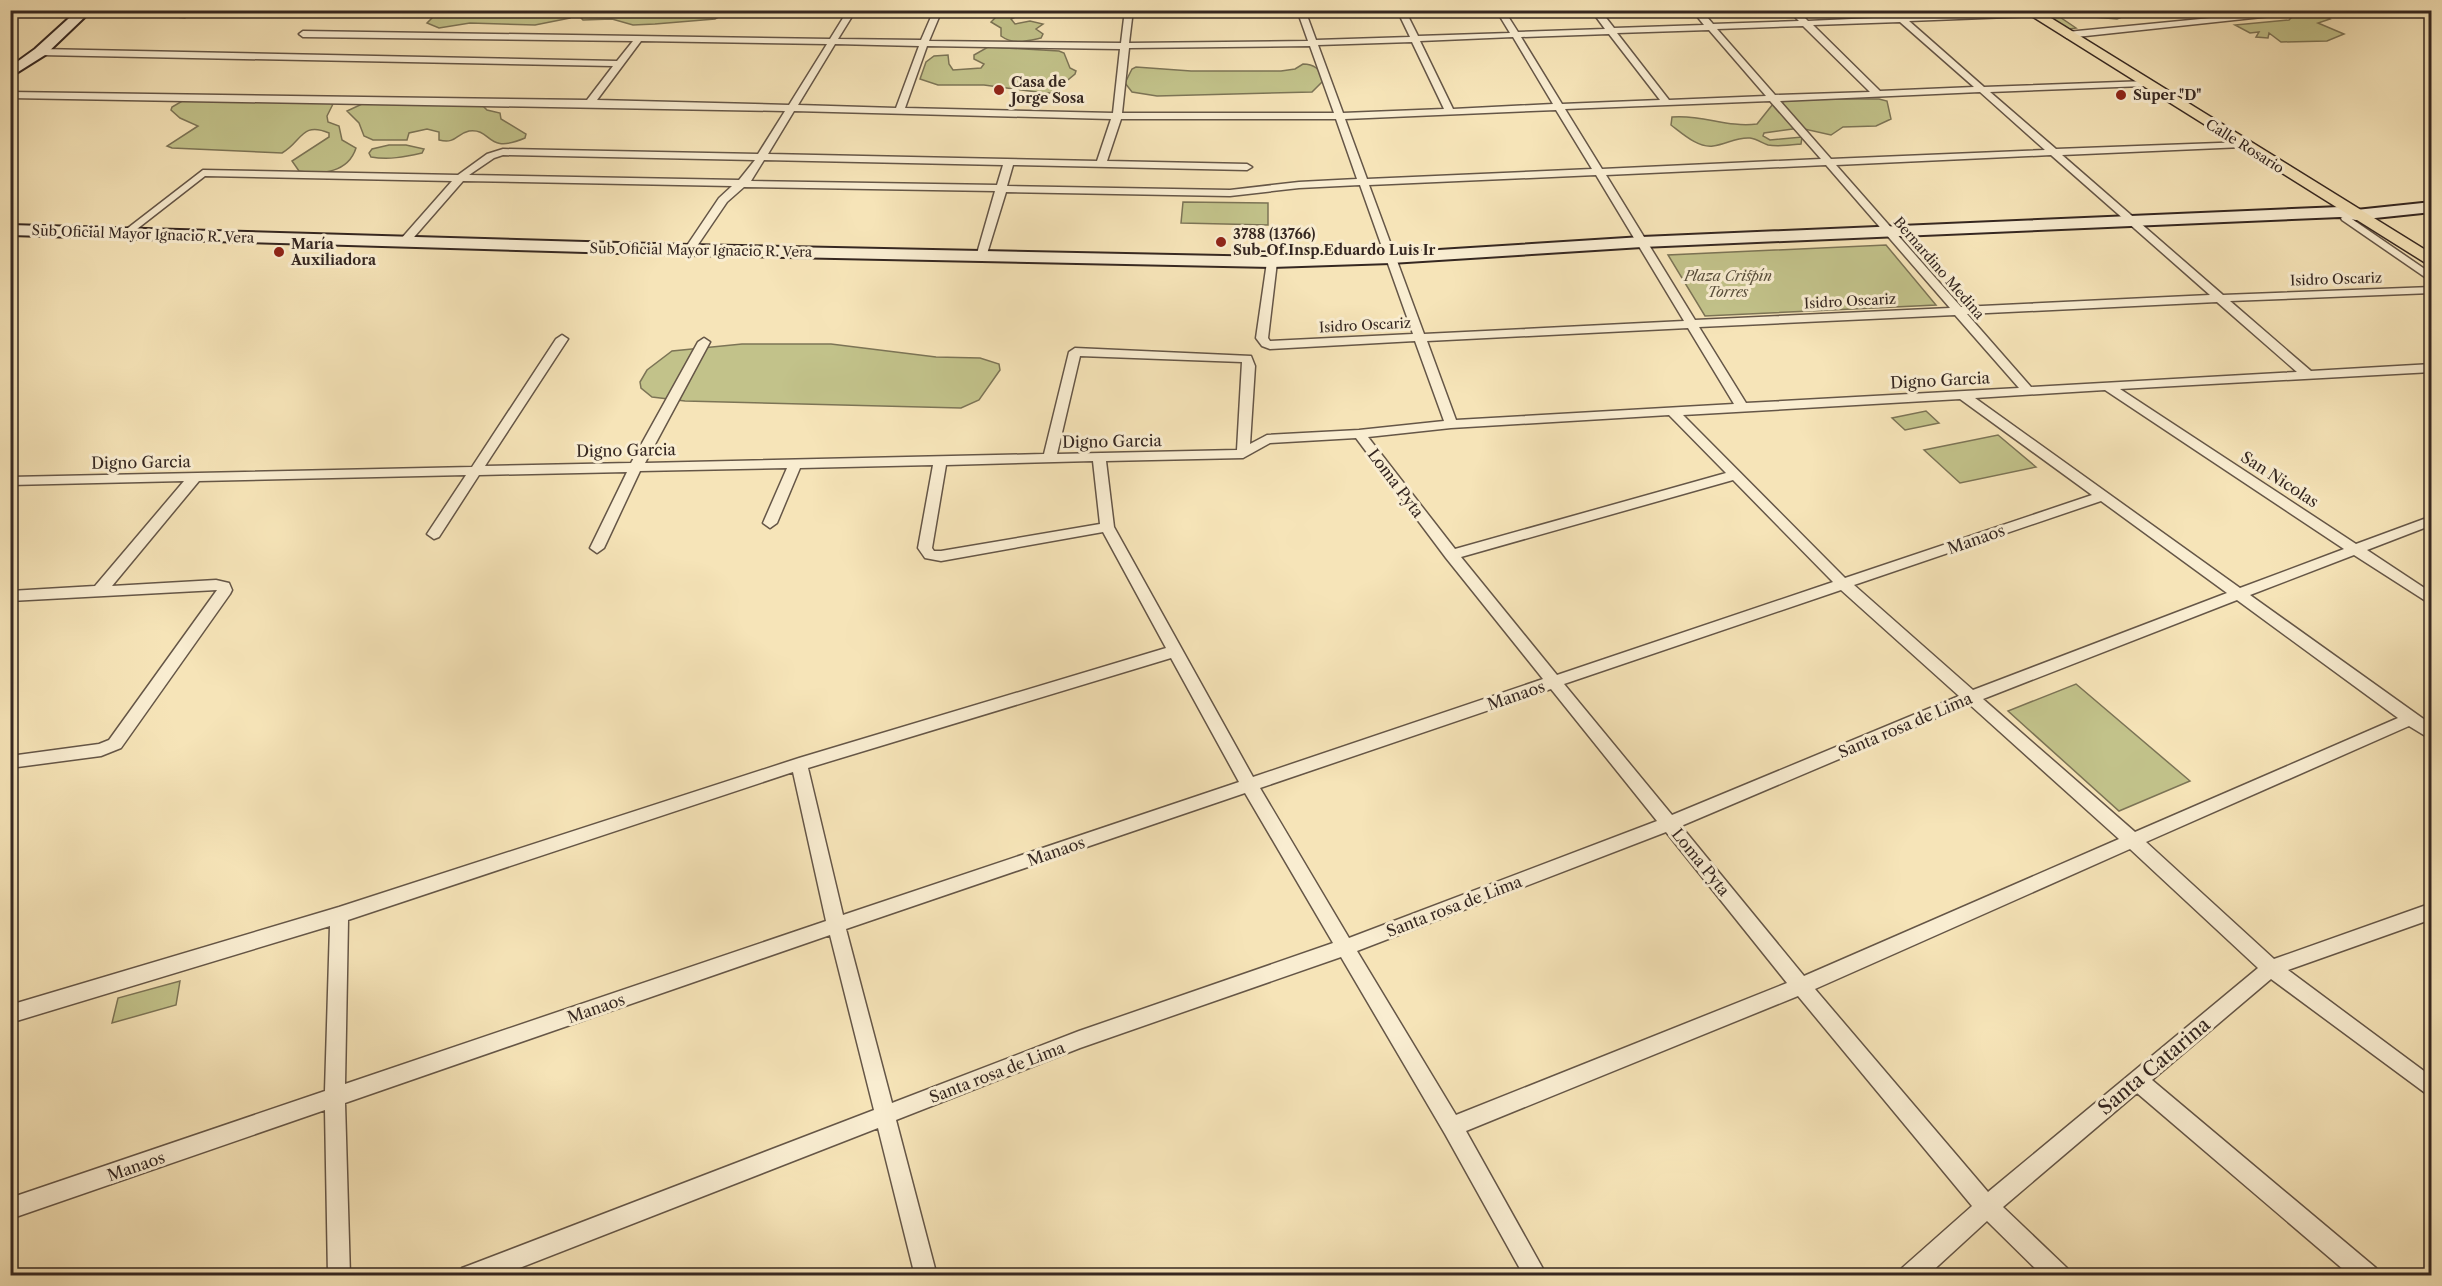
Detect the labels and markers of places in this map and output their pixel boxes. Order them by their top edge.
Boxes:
place label: Casa de Jorge Sosa [1008,73,1085,107]
marker: Casa de Jorge Sosa [992,83,1006,97]
place label: Super "D" [2133,86,2202,104]
marker: Super "D" [2114,88,2128,102]
place label: 3788 (13766) Sub-Of.Insp.Eduardo Luis Ir [1233,225,1436,259]
place label: María Auxiliadora [290,235,377,269]
marker: 3788 (13766) Sub-Of.Insp.Eduardo Luis Ir [1214,235,1228,249]
marker: María Auxiliadora [272,245,286,259]

